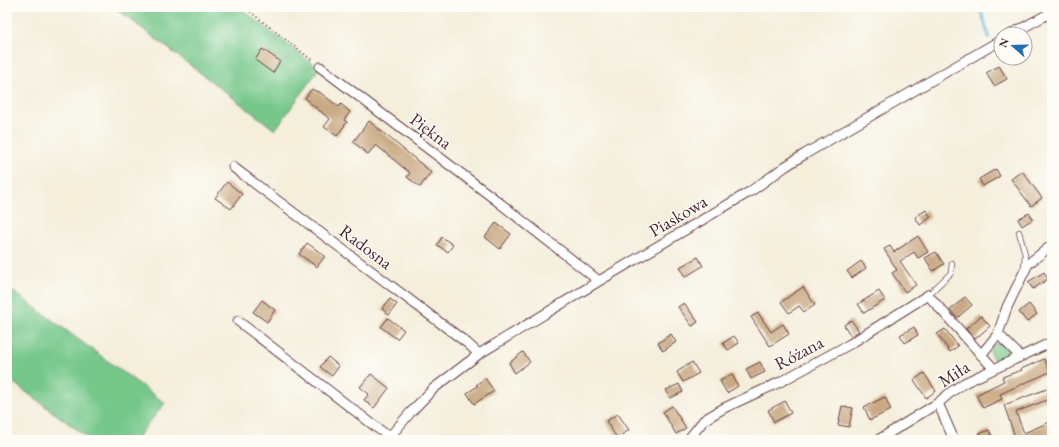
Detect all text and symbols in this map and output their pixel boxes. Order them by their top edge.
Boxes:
north arrow [993,26,1033,66]
text: N [996,36,1012,49]
street label: Piękna [406,107,457,154]
street label: Piaskowa [645,189,712,242]
street label: Radosna [335,219,398,274]
street label: Różana [770,330,828,375]
street label: Miła [934,355,974,392]

